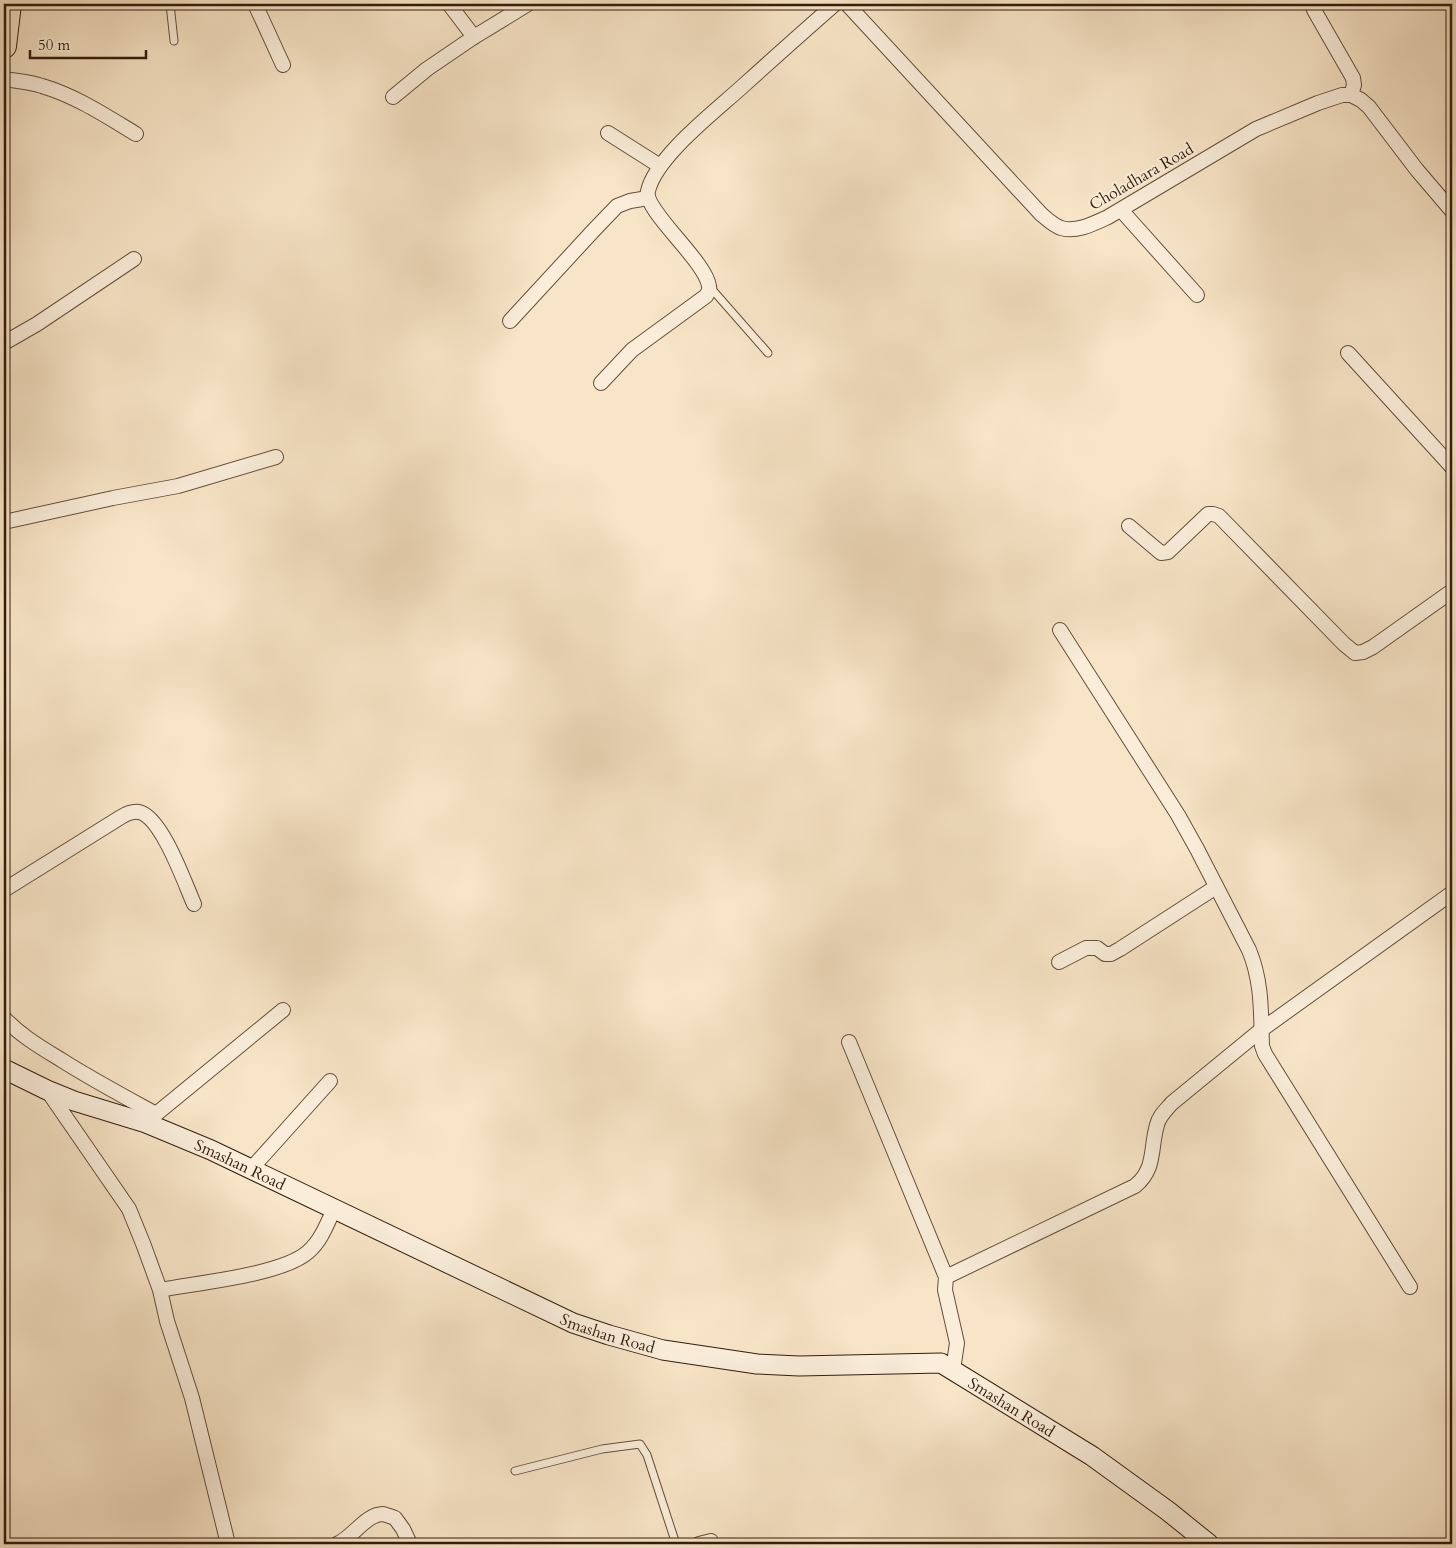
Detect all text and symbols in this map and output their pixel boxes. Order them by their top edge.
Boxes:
scale bar [30,28,146,60]
text: 50 m [38,35,70,55]
street label: Choladhara Road [1085,138,1198,216]
street label: Smashan Road [191,1134,289,1196]
street label: Smashan Road [556,1308,658,1359]
street label: Smashan Road [964,1372,1059,1443]

